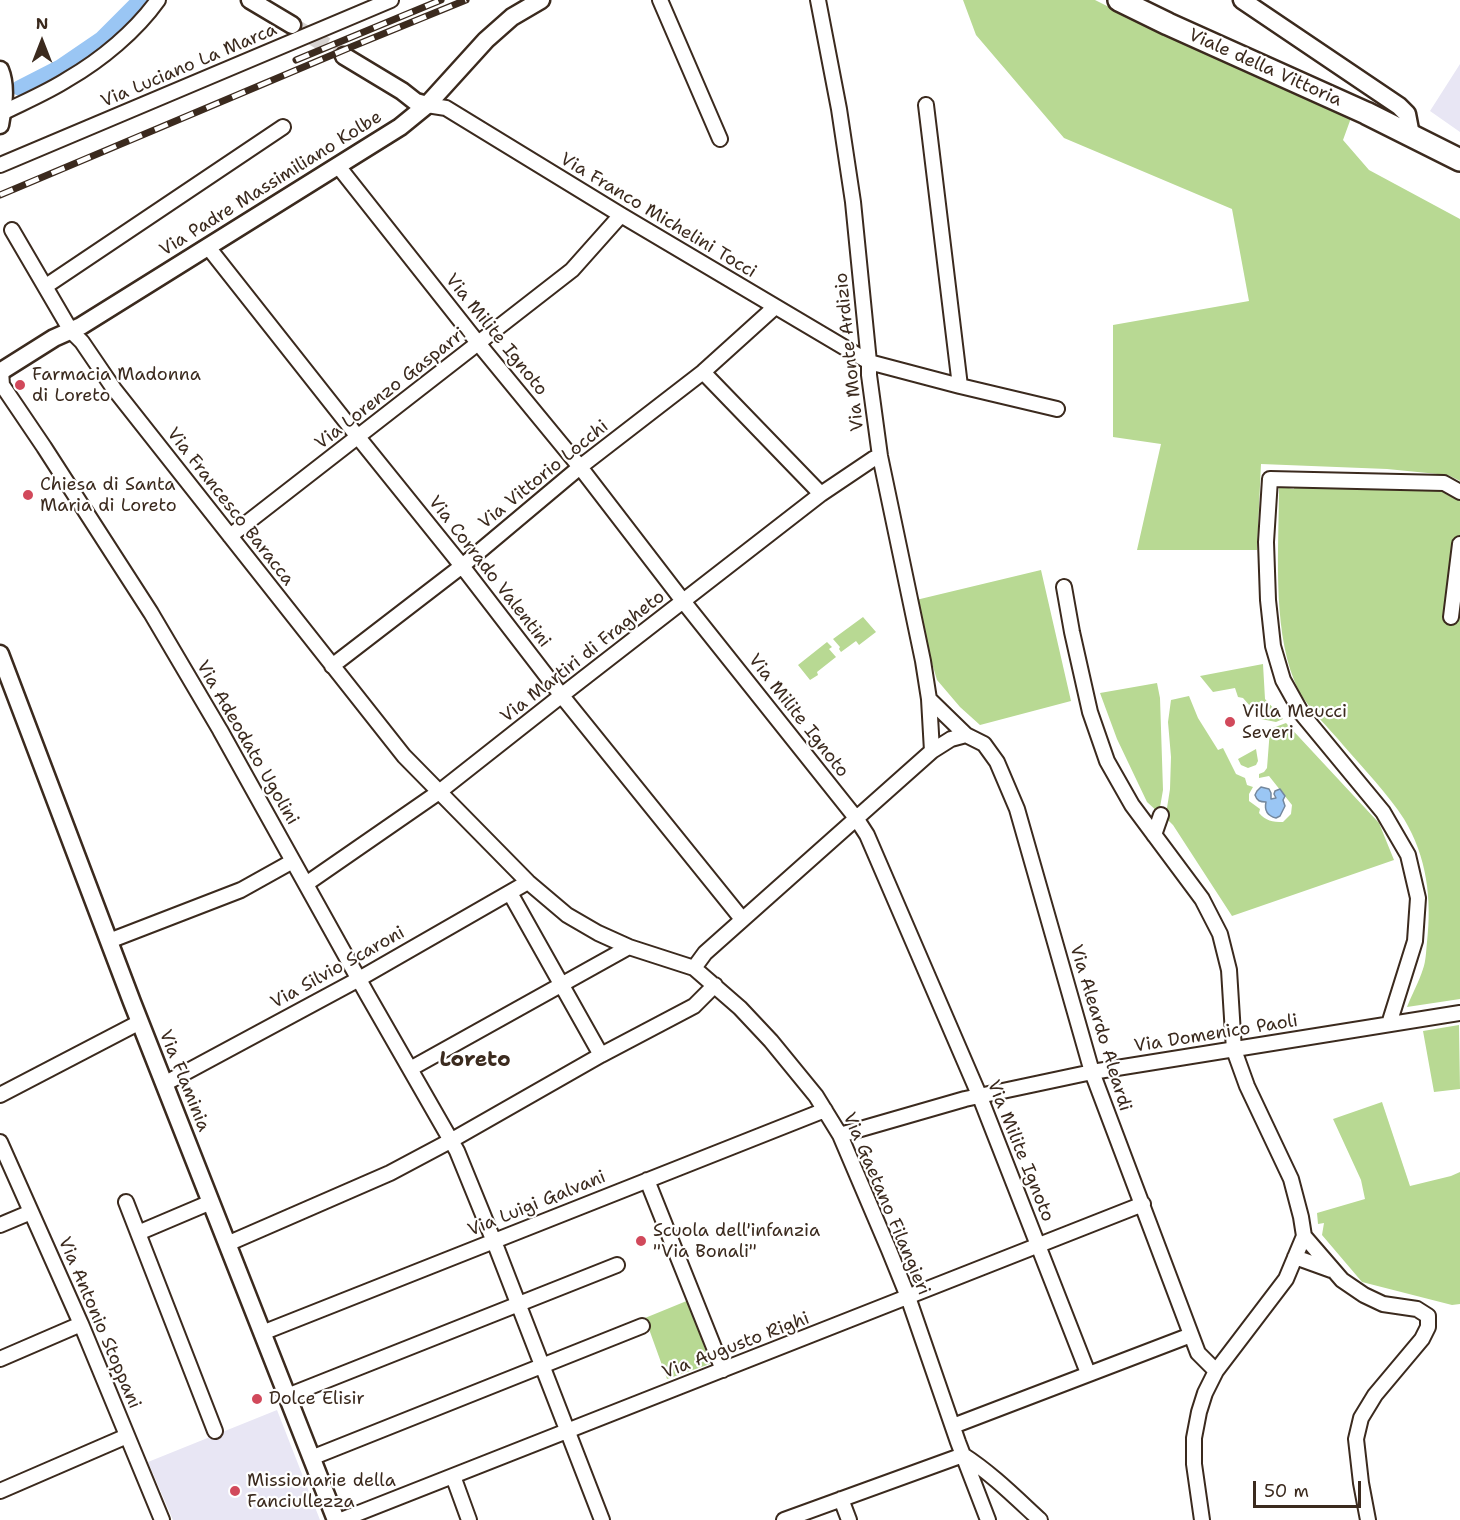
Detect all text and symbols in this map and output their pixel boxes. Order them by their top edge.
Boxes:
north arrow [12,12,72,72]
text: N [36,13,48,34]
street label: Via Luciano La Marca [98,19,280,113]
street label: Viale della Vittoria [1185,24,1345,112]
street label: Via Padre Massimiliano Kolbe [156,107,386,261]
street label: Via Franco Michelini Tocci [556,149,760,283]
street label: Via Milite Ignoto [440,270,552,400]
street label: Via Monte Ardizio [831,272,869,432]
street label: Via Lorenzo Gasparri [311,323,471,455]
place label: Farmacia Madonna di Loreto [32,364,201,406]
marker: Farmacia Madonna di Loreto [13,378,27,392]
street label: Via Vittorio Locchi [475,416,613,534]
street label: Via Francesco Baracca [162,424,298,590]
place label: Chiesa di Santa Maria di Loreto [40,474,177,516]
marker: Chiesa di Santa Maria di Loreto [21,488,35,502]
street label: Via Corrado Valentini [423,492,555,652]
street label: Via Martiri di Fragheto [497,586,669,728]
street label: Via Milite Ignoto [743,650,853,782]
street label: Via Adeodato Ugolini [191,657,303,829]
place label: Villa Meucci Severi [1242,701,1347,744]
marker: Villa Meucci Severi [1223,715,1237,729]
street label: Via Silvio Scaroni [267,922,409,1014]
street label: Via Aleardo Aleardi [1064,942,1136,1114]
street label: Via Domenico Paoli [1133,1010,1299,1058]
street label: Via Flaminia [154,1027,214,1135]
district label: Loreto [439,1048,511,1074]
street label: Via Milite Ignoto [982,1077,1058,1225]
street label: Via Gaetano Filangieri [838,1109,934,1299]
street label: Via Luigi Galvani [465,1166,609,1242]
place label: Scuola dell'infanzia "Via Bonali" [653,1220,820,1262]
street label: Via Antonio Stoppani [53,1234,145,1412]
marker: Scuola dell'infanzia "Via Bonali" [634,1234,648,1248]
street label: Via Augusto Righi [659,1308,813,1384]
place label: Dolce Elisir [269,1388,365,1410]
marker: Dolce Elisir [250,1392,264,1406]
scale bar [1256,1469,1364,1507]
place label: Missionarie della Fanciullezza [247,1470,396,1512]
text: 50 m [1264,1479,1309,1503]
marker: Missionarie della Fanciullezza [228,1484,242,1498]

